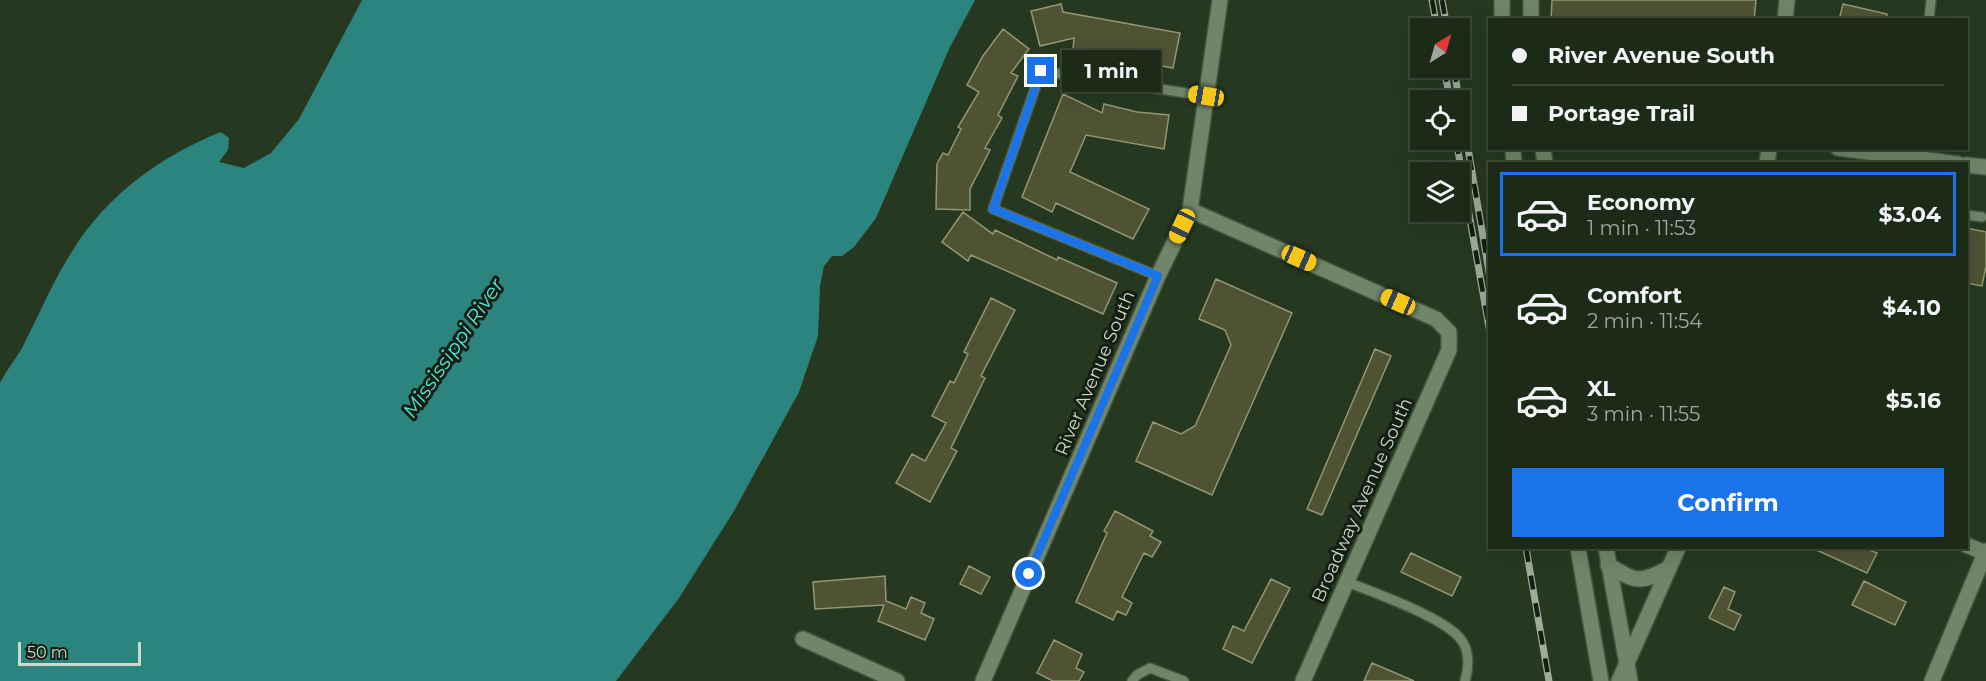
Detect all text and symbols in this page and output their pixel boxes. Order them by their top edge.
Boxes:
north arrow [1410,18,1470,78]
map controls [1410,18,1470,222]
text: River Avenue South [1548,42,1775,69]
callout: 1 min [1062,50,1161,92]
route end [1027,57,1054,84]
text: 1 min [1084,59,1139,83]
car [1187,84,1225,108]
button: locate [1410,90,1470,150]
text: Portage Trail [1548,100,1695,127]
button: layers [1410,162,1470,222]
icon: car [1515,187,1569,241]
text: Economy [1587,189,1695,216]
text: $3.04 [1878,201,1941,228]
car [1166,206,1198,246]
text: 1 min · 11:53 [1587,216,1696,240]
car [1279,242,1319,274]
water label: Mississippi River [398,273,509,422]
icon: car [1515,280,1569,334]
text: Comfort [1587,282,1682,309]
car [1378,286,1418,318]
street label: River Avenue South [1050,287,1140,459]
text: $4.10 [1882,294,1941,321]
text: 2 min · 11:54 [1587,309,1702,333]
icon: car [1515,373,1569,427]
text: XL [1587,375,1616,402]
text: $5.16 [1886,387,1941,414]
street label: Broadway Avenue South [1307,394,1417,606]
text: 3 min · 11:55 [1587,402,1700,426]
button: Confirm [1512,468,1944,537]
route start [1015,560,1042,587]
scale bar [18,639,141,666]
text: 50 m [27,643,68,662]

